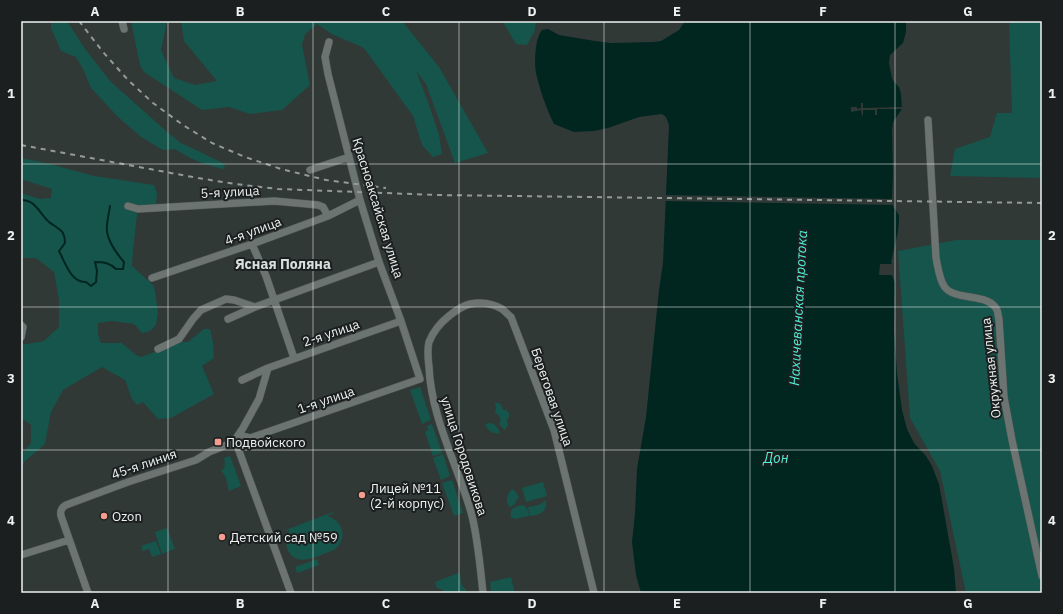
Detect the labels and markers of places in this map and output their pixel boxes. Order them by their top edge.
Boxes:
place label: Подвойского [226,434,306,451]
marker: Подвойского [213,437,223,447]
place label: Лицей №11 (2-й корпус) [370,480,444,512]
marker: Лицей №11 (2-й корпус) [357,490,367,500]
place label: Ozon [112,508,142,525]
marker: Ozon [99,511,109,521]
place label: Детский сад №59 [230,529,338,546]
marker: Детский сад №59 [217,532,227,542]

